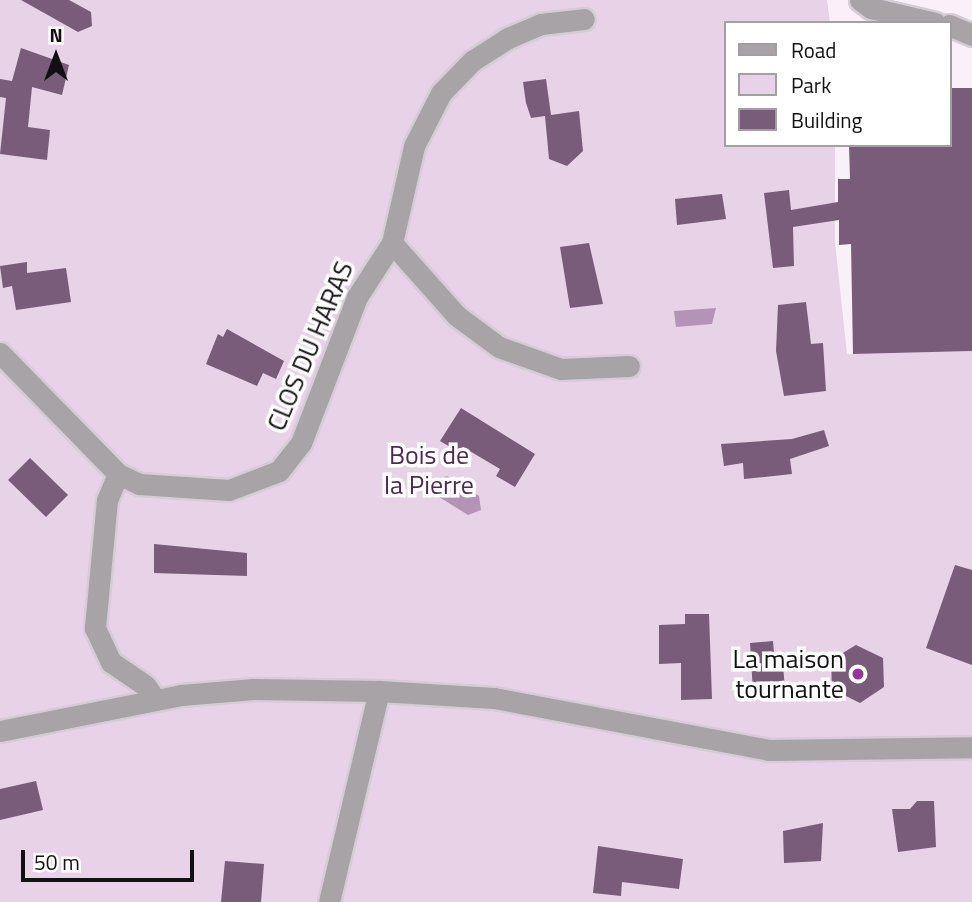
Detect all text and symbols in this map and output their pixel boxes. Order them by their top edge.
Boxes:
text: N [49,20,63,49]
north arrow [21,21,91,91]
legend [724,21,951,147]
text: Road [791,34,836,66]
text: Park [791,69,831,101]
text: Building [791,104,862,136]
street label: CLOS DU HARAS [260,257,360,435]
park label: Bois de la Pierre [384,439,474,500]
place label: La maison tournante [733,643,844,704]
marker: La maison tournante [850,666,866,682]
scale bar [24,836,198,880]
text: 50 m [34,846,80,878]

